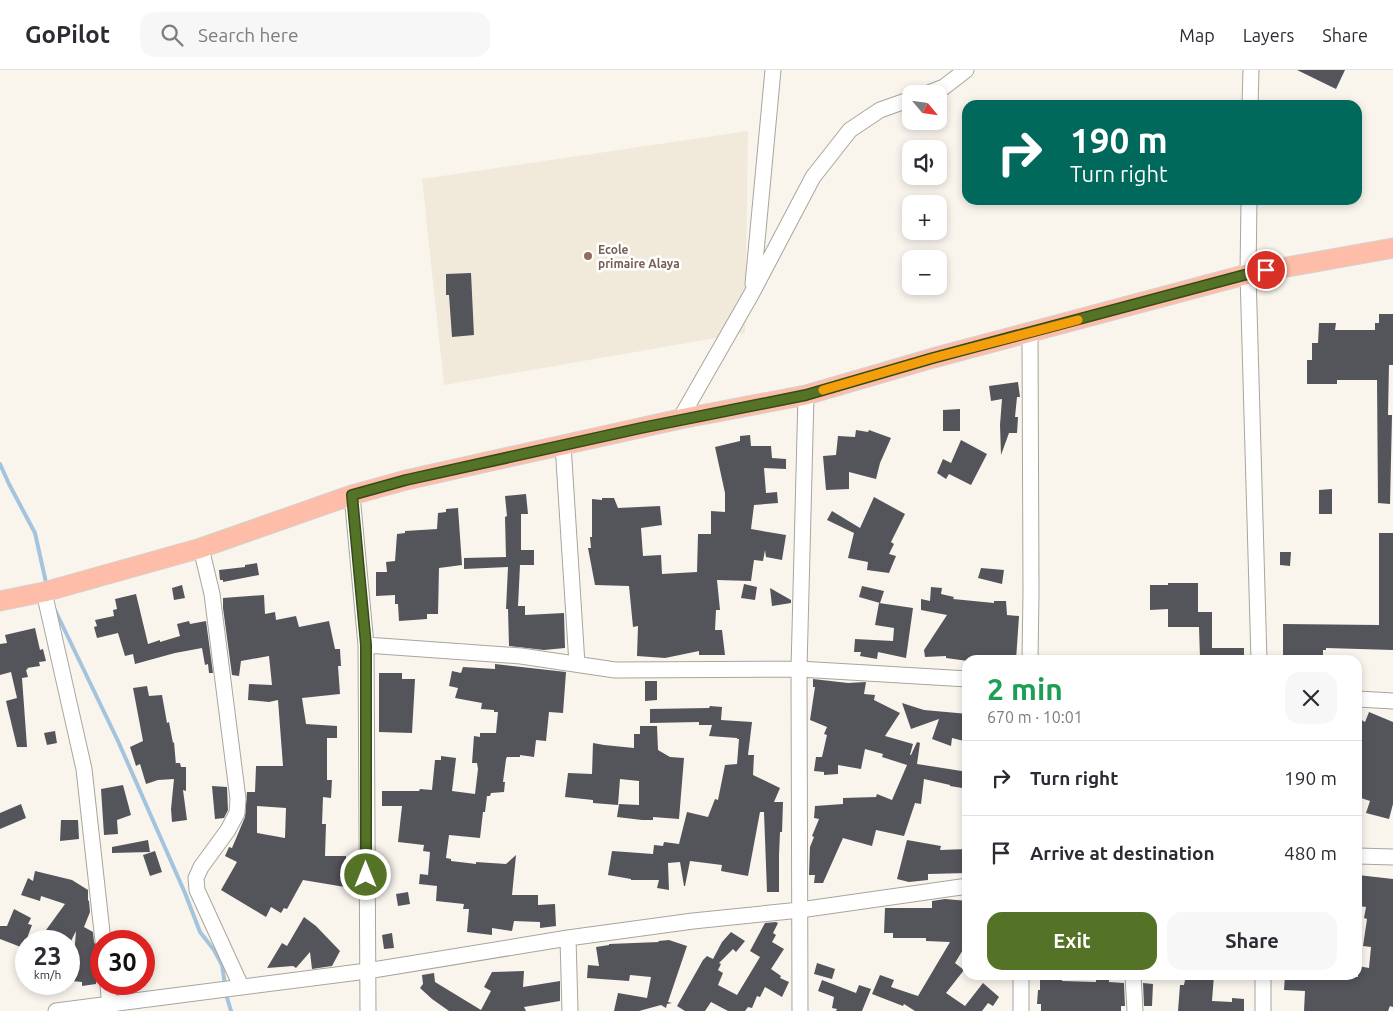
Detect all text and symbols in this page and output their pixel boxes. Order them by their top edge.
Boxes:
search box [140,12,490,57]
text: GoPilot [25,21,110,48]
icon: search [158,21,186,49]
text: Search here [198,24,298,46]
text: Map [1179,25,1215,45]
text: Layers [1243,25,1294,45]
text: Share [1322,25,1368,45]
north arrow [902,85,948,130]
map controls [902,85,947,295]
icon: right [987,120,1052,185]
text: 190 m [1070,120,1168,160]
button: sound [902,140,947,185]
text: Turn right [1070,161,1168,186]
button: + [902,195,947,240]
place label: Ecole primaire Alaya [598,243,680,270]
pin [1245,249,1287,291]
marker: Ecole primaire Alaya [582,250,594,262]
button: − [902,250,947,295]
icon: arrive [1252,256,1280,284]
text: 2 min [987,672,1063,706]
button: close [1285,672,1337,724]
text: 670 m · 10:01 [987,708,1083,726]
icon: right [987,764,1015,792]
text: Turn right [1030,767,1118,789]
text: 190 m [1284,767,1337,789]
icon: arrive [987,839,1015,867]
text: Arrive at destination [1030,842,1215,864]
text: 480 m [1284,842,1337,864]
position arrow [339,848,391,900]
button: Exit [987,912,1157,970]
button: Share [1167,912,1337,970]
speed limit sign: 30 [90,930,155,995]
text: 23 [33,942,62,970]
text: km/h [34,968,61,981]

